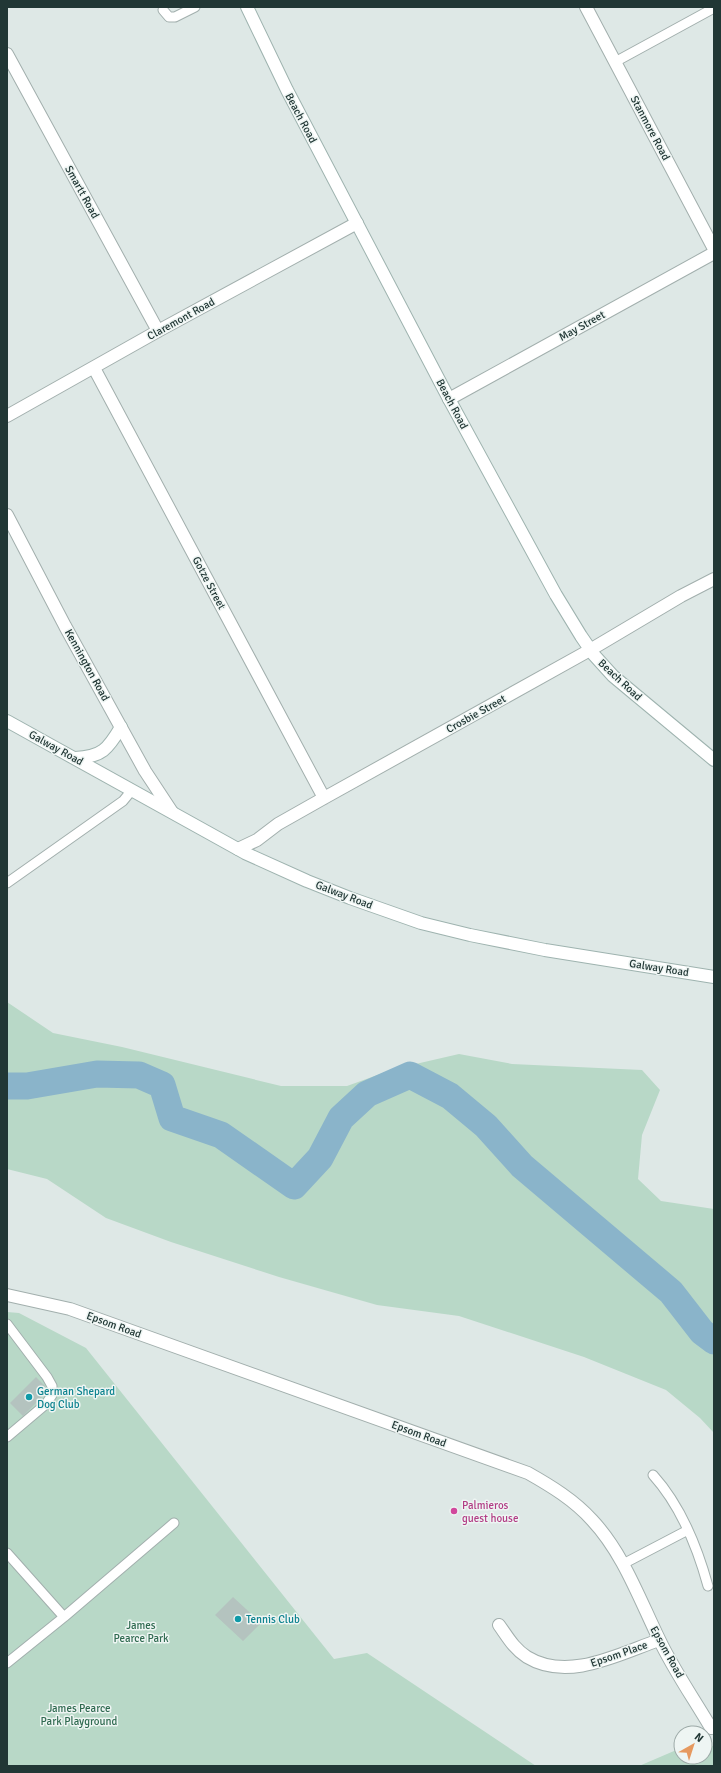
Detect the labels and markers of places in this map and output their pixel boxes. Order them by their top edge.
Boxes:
place label: German Shepard Dog Club [37,1385,115,1411]
marker: German Shepard Dog Club [24,1392,34,1402]
place label: Palmieros guest house [462,1499,518,1525]
marker: Palmieros guest house [449,1506,459,1516]
place label: Tennis Club [246,1613,300,1626]
marker: Tennis Club [233,1614,243,1624]

